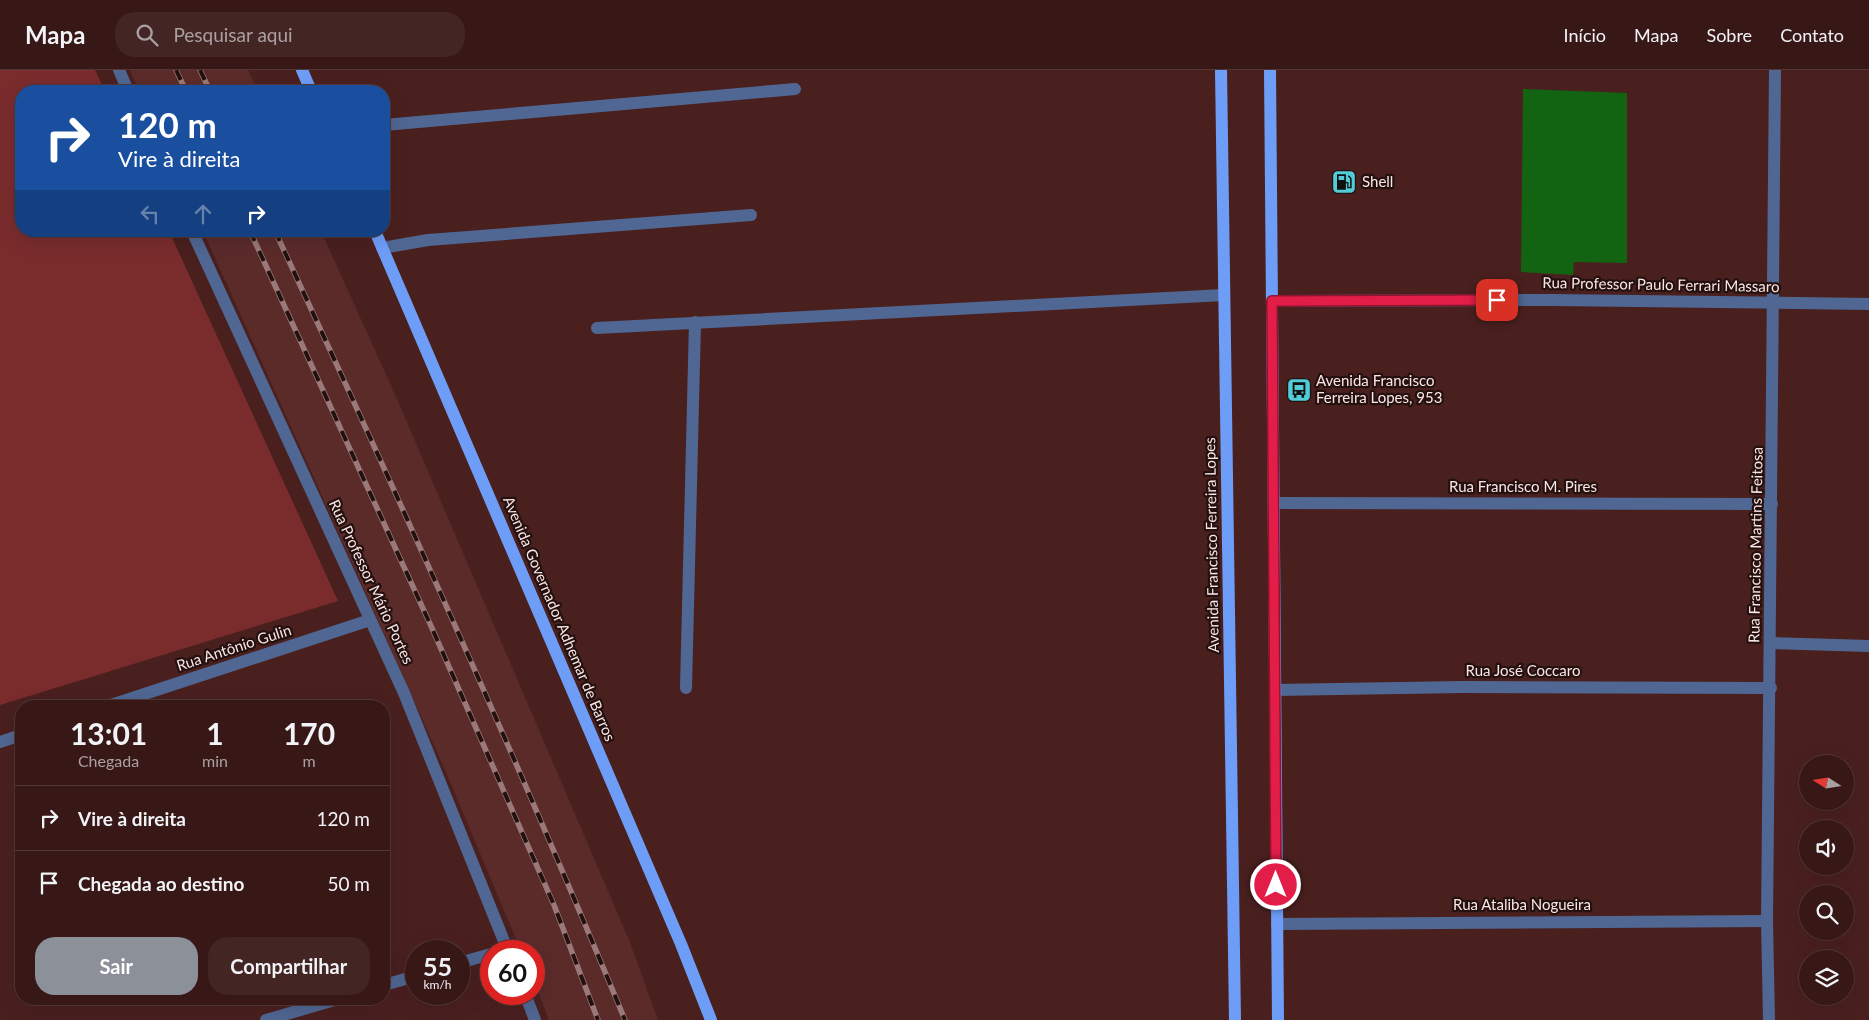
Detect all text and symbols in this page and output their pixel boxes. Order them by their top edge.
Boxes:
search box [115,12,465,57]
text: Mapa [25,20,85,49]
icon: search [133,21,161,49]
text: Pesquisar aqui [173,23,293,46]
text: Início [1564,24,1606,46]
text: Mapa [1634,24,1678,46]
text: Sobre [1706,24,1752,46]
text: Contato [1780,24,1844,46]
text: 120 m [118,103,217,145]
icon: right [35,105,100,170]
text: Vire à direita [118,145,240,172]
fuel station icon: Shell [1331,169,1357,195]
place label: Shell [1362,172,1393,190]
icon: left [136,200,164,228]
icon: ahead [189,200,217,228]
icon: right [242,200,270,228]
street label: Rua Professor Paulo Ferrari Massaro [1542,273,1780,295]
pin [1476,279,1518,321]
icon: arrive [1483,286,1511,314]
place label: Avenida Francisco Ferreira Lopes, 953 [1316,371,1442,406]
bus stop icon: Avenida Francisco Ferreira Lopes, 953 [1286,377,1312,403]
street label: Avenida Francisco Ferreira Lopes [1200,437,1222,653]
street label: Rua Francisco Martins Feitosa [1744,447,1766,643]
street label: Rua Francisco M. Pires [1449,477,1597,495]
street label: Avenida Governador Adhemar de Barros [500,493,620,744]
street label: Rua Professor Mário Portes [326,496,418,667]
street label: Rua Antônio Gulin [174,620,293,674]
street label: Rua José Coccaro [1466,661,1580,679]
text: 13:01 [70,715,147,751]
text: 1 [206,715,224,751]
text: 170 [283,715,335,751]
text: Chegada [78,751,139,770]
text: min [202,751,228,770]
text: m [302,751,316,770]
north arrow [1799,755,1854,810]
map controls [1799,755,1854,1005]
icon: right [35,804,63,832]
text: Vire à direita [78,807,186,830]
text: 120 m [316,807,370,830]
button: sound [1799,820,1854,875]
position arrow [1249,858,1301,910]
icon: arrive [35,869,63,897]
text: Chegada ao destino [78,872,244,895]
text: 50 m [327,872,370,895]
button: search [1799,885,1854,940]
street label: Rua Ataliba Nogueira [1453,895,1591,913]
button: Sair [35,937,198,995]
button: Compartilhar [208,937,370,995]
speed limit sign: 60 [480,940,545,1005]
button: layers [1799,950,1854,1005]
text: 55 [423,951,452,981]
text: km/h [423,977,452,992]

